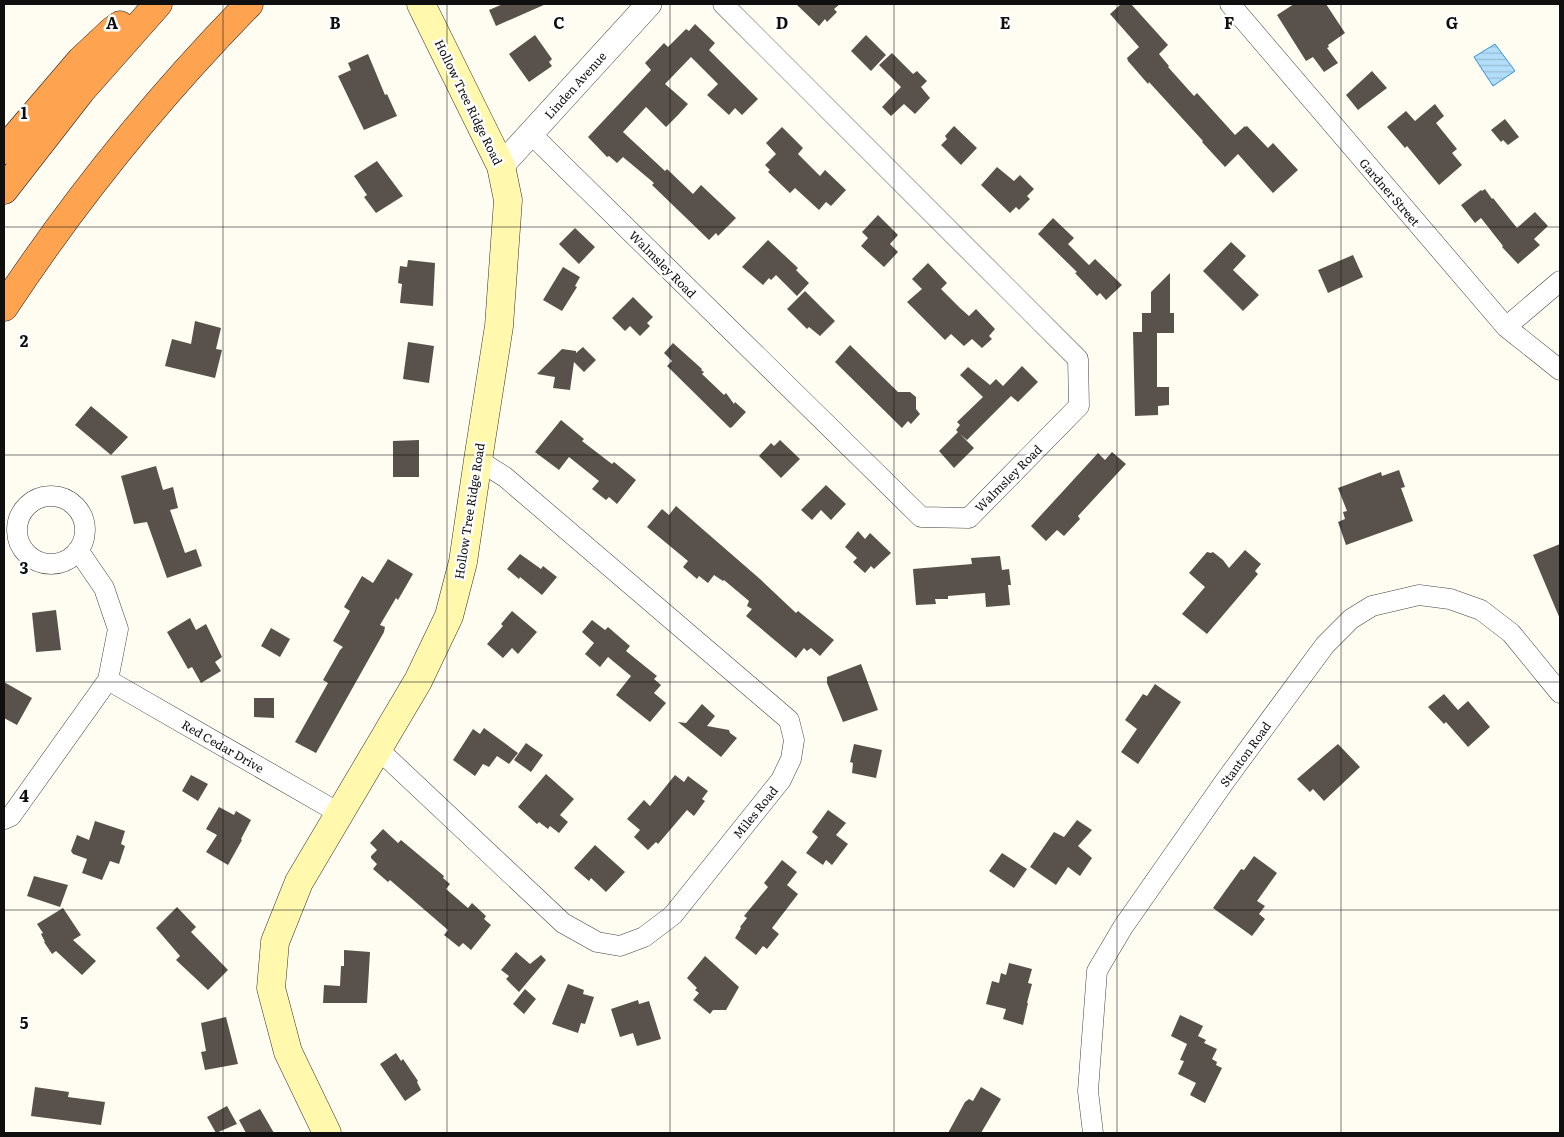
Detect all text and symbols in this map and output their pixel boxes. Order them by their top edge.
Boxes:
text: A [106,10,118,34]
text: B [329,10,341,34]
text: C [553,10,565,34]
text: D [776,10,788,34]
text: E [1000,10,1011,34]
text: F [1224,10,1234,34]
text: G [1446,10,1458,34]
street label: Hollow Tree Ridge Road [431,36,508,168]
street label: Linden Avenue [540,47,610,123]
text: 1 [21,100,28,124]
street label: Gardner Street [1355,154,1425,230]
street label: Walmsley Road [625,226,701,302]
text: 2 [20,328,29,352]
street label: Walmsley Road [970,440,1046,516]
street label: Hollow Tree Ridge Road [449,441,489,580]
text: 3 [20,555,29,579]
street label: Red Cedar Drive [179,715,267,777]
street label: Stanton Road [1215,717,1275,790]
street label: Miles Road [728,781,782,842]
text: 4 [19,783,29,807]
text: 5 [20,1010,29,1034]

